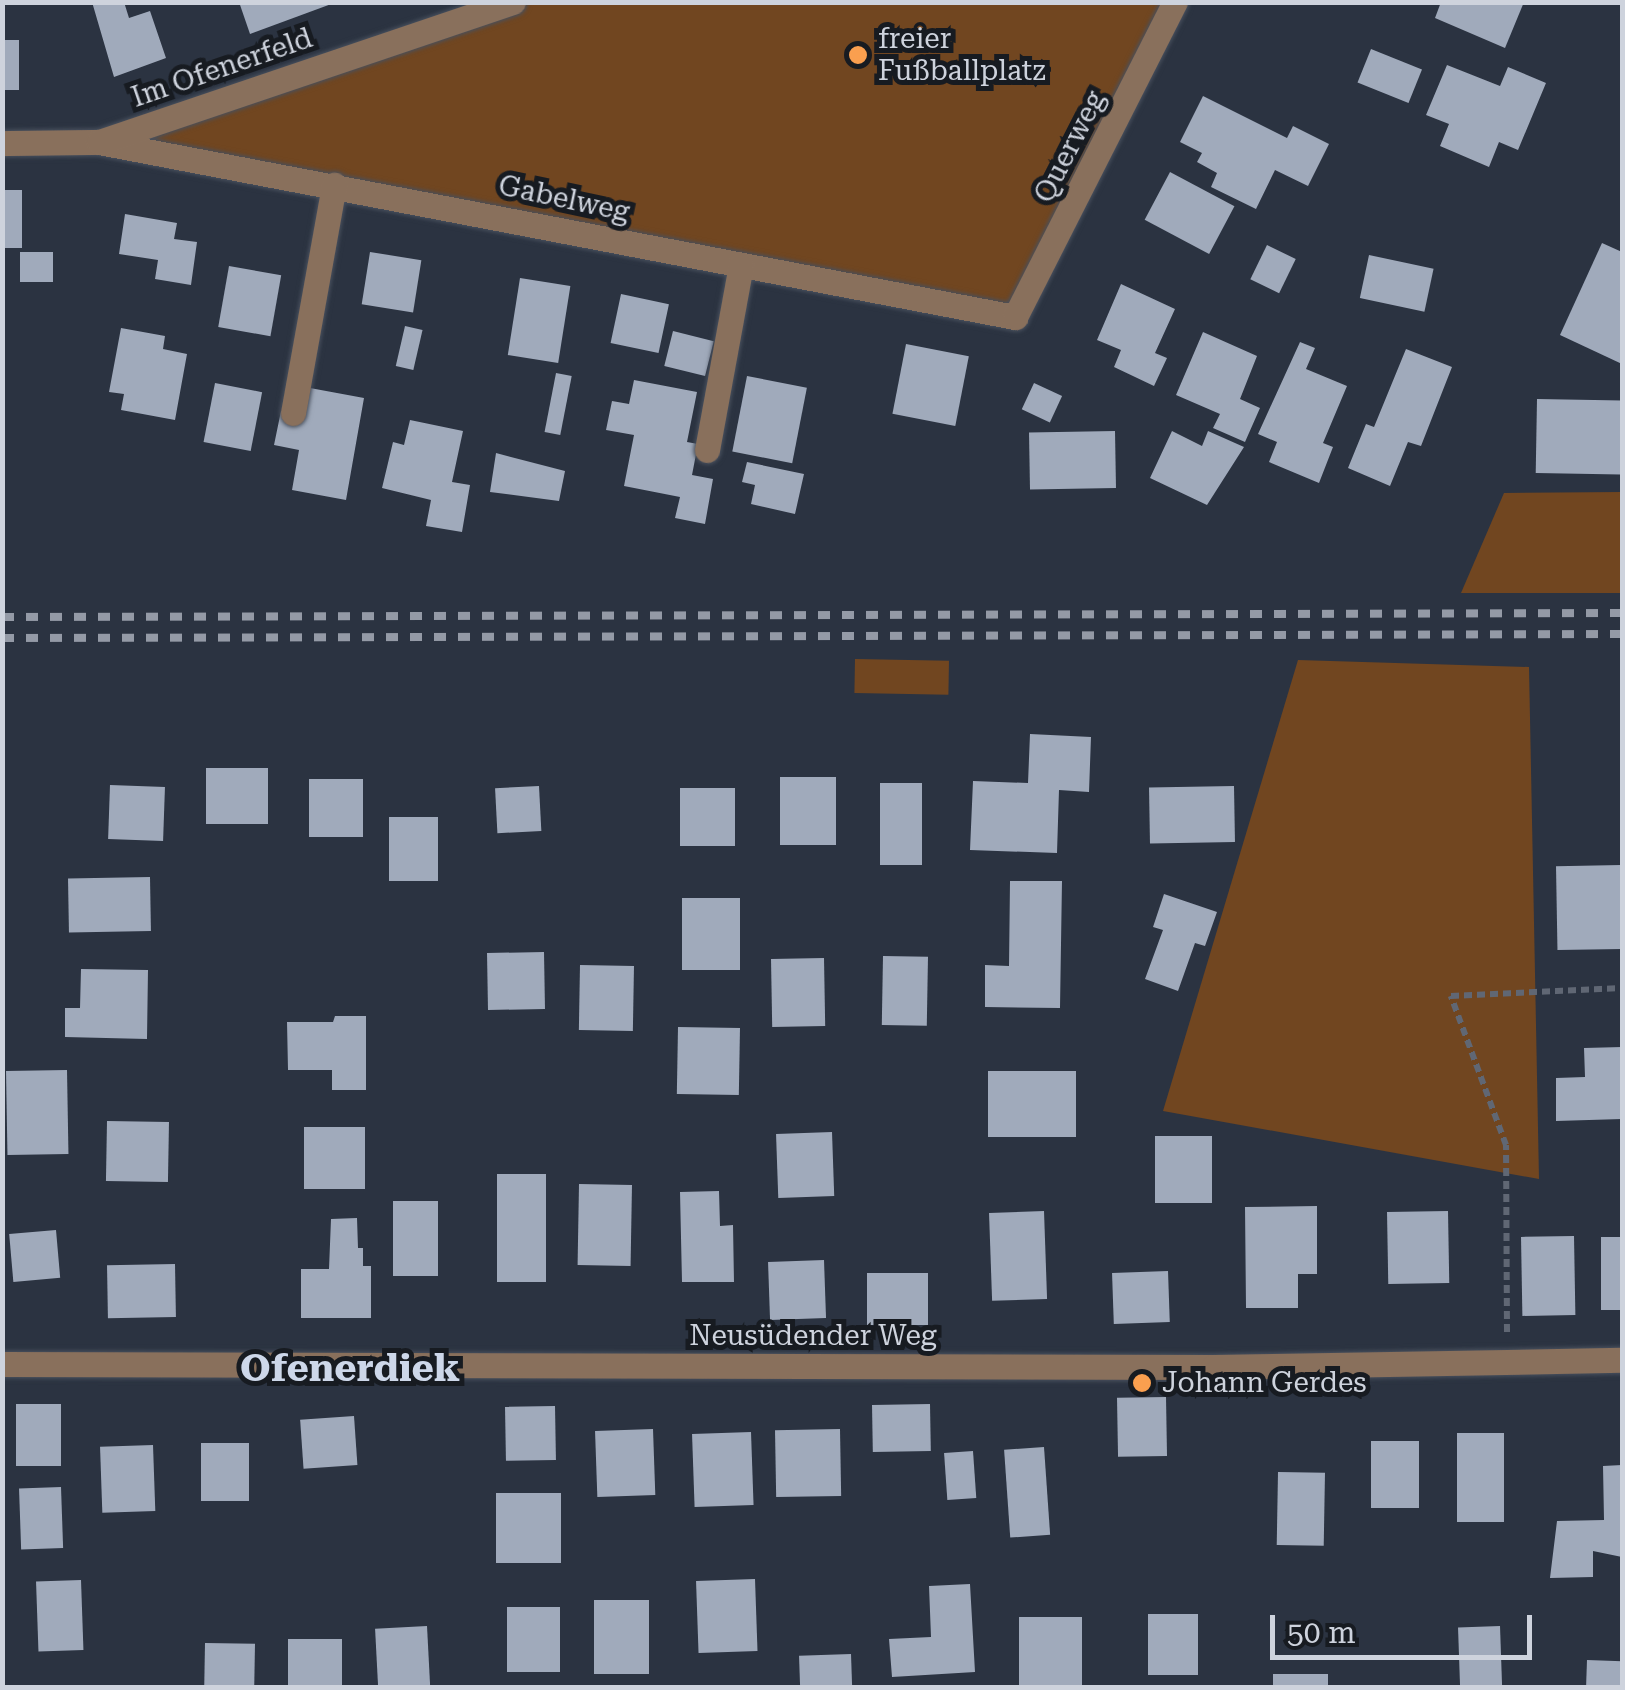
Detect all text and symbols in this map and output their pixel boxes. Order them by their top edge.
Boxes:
street label: Im Ofenerfeld [127,21,317,115]
place label: freier Fußballplatz [878,22,1046,88]
marker: freier Fußballplatz [847,44,869,66]
street label: Querweg [1028,86,1112,208]
street label: Gabelweg [496,169,632,229]
street label: Neusüdender Weg [689,1319,937,1353]
district label: Ofenerdiek [240,1346,460,1392]
place label: Johann Gerdes [1162,1366,1367,1400]
marker: Johann Gerdes [1131,1372,1153,1394]
scale bar [1275,1595,1538,1657]
text: 50 m [1287,1615,1356,1650]

